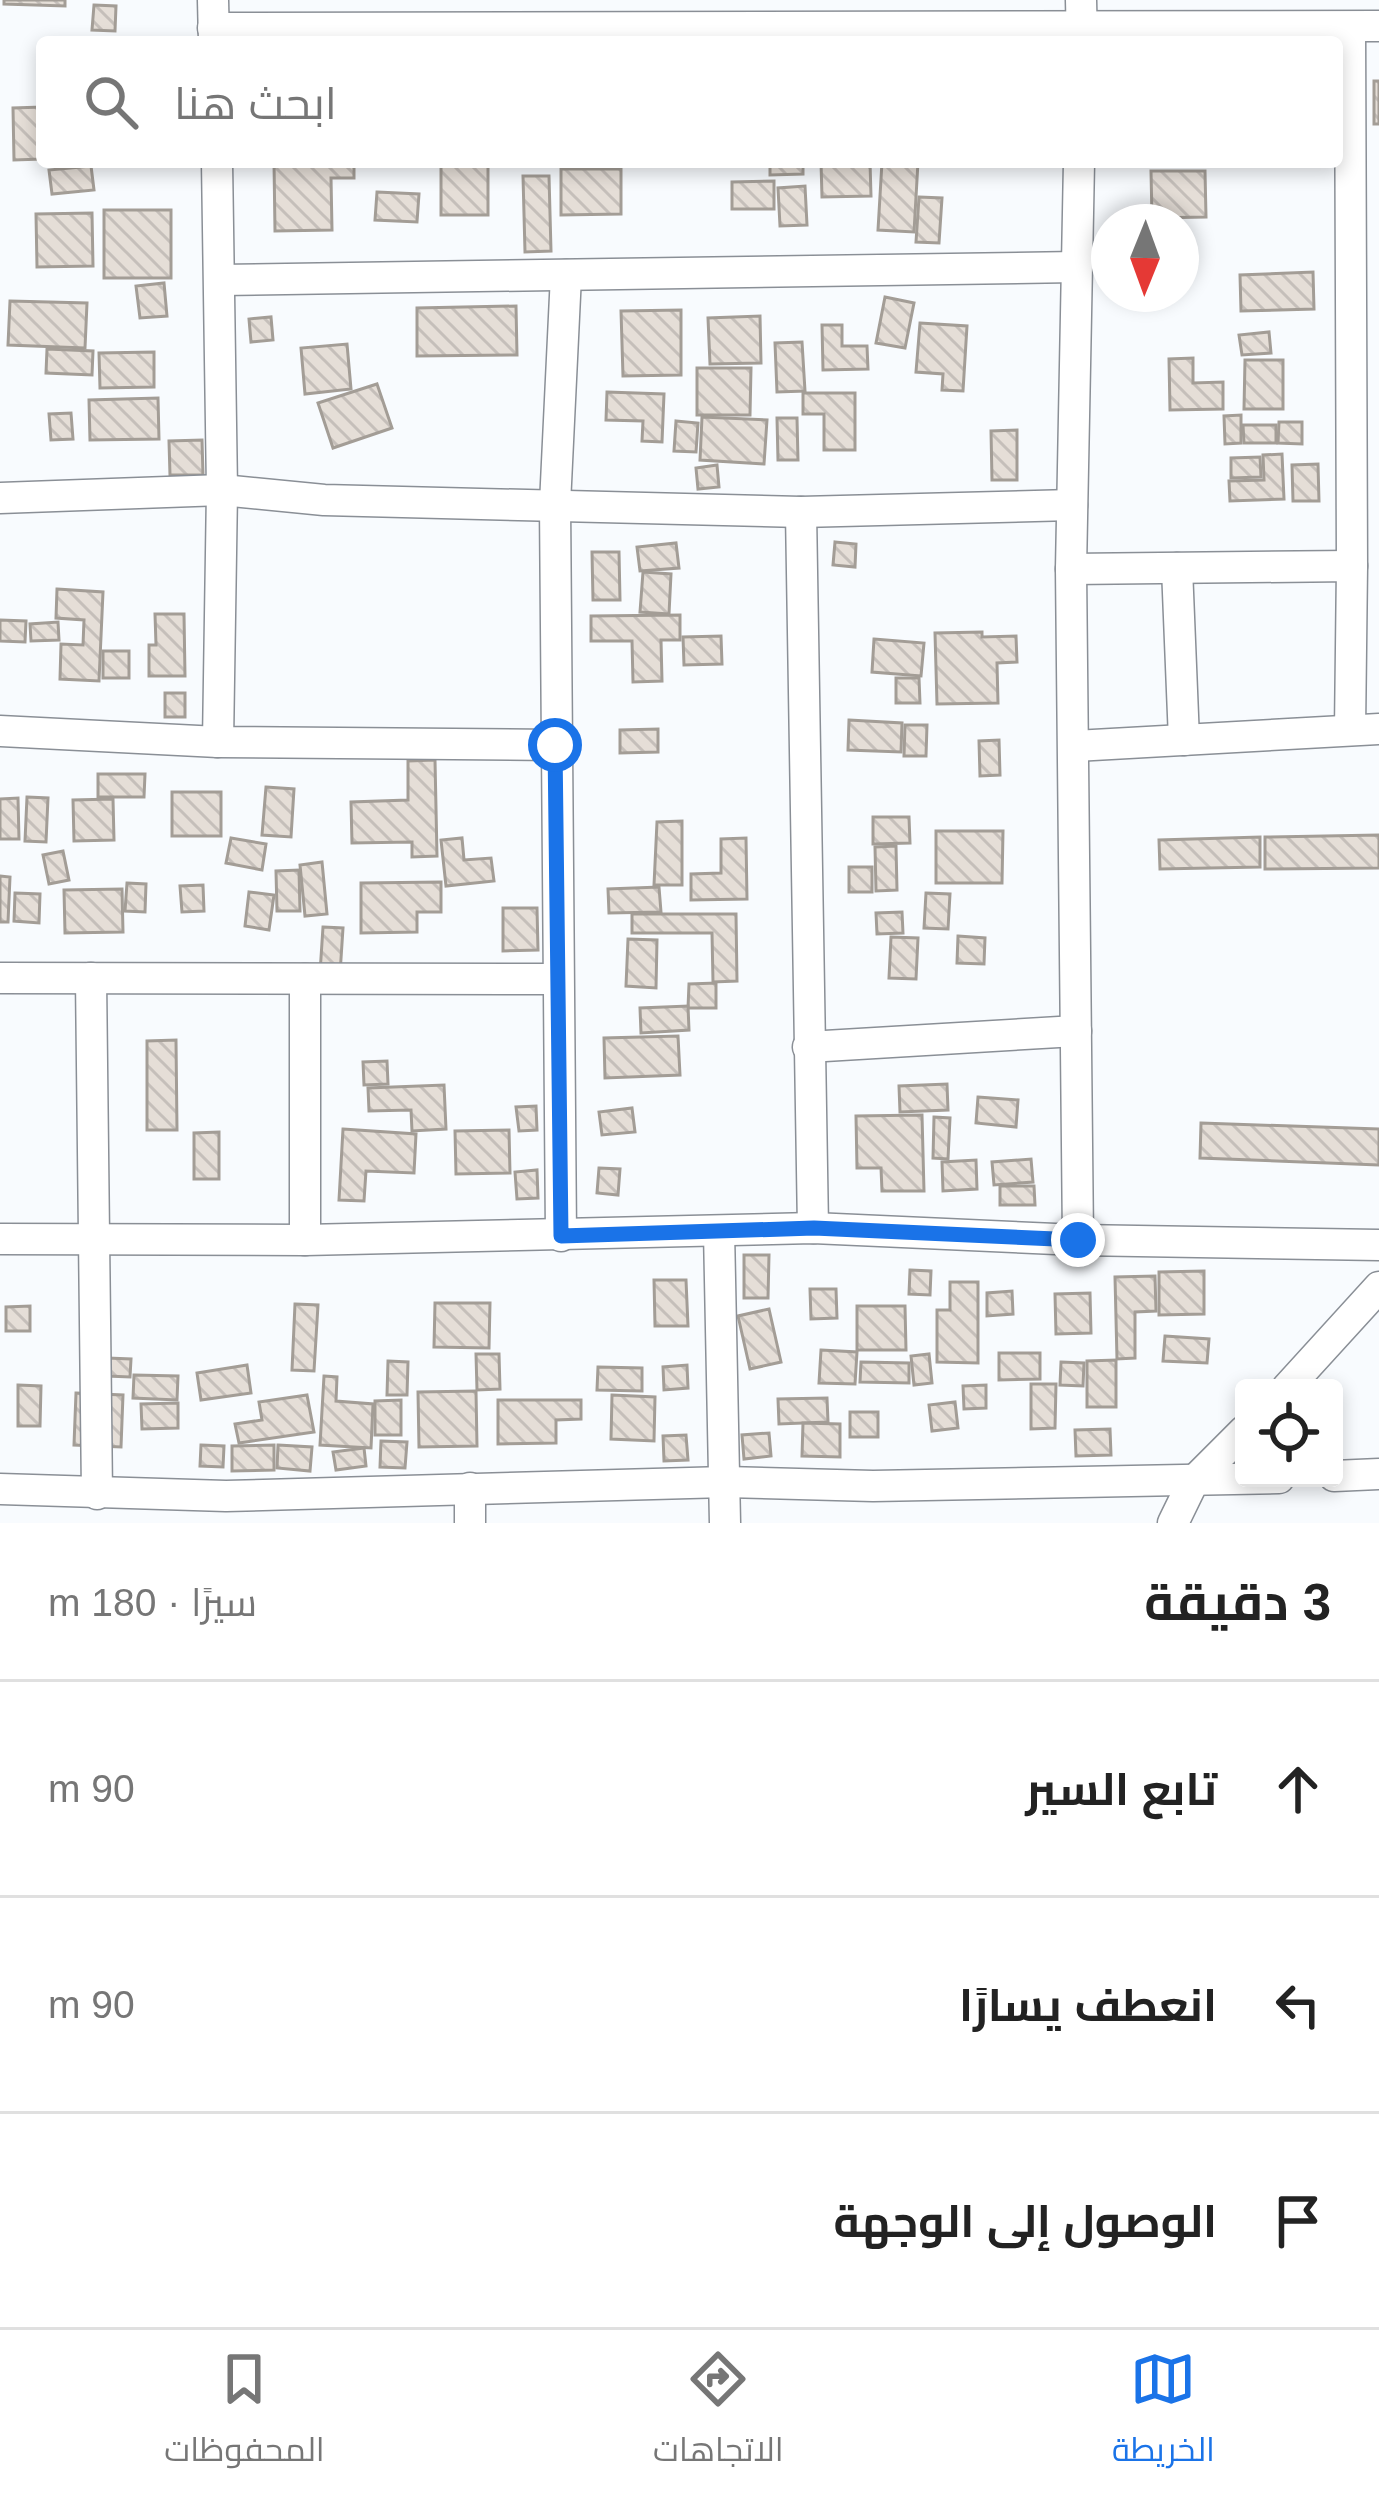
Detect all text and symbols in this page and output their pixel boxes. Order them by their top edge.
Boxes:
search box [36,36,1343,168]
icon: search [78,69,144,135]
text: ابحث هنا [174,78,337,129]
north arrow [1091,204,1199,312]
route start [528,718,582,772]
route end [1051,1213,1105,1267]
map controls [1235,1379,1343,1487]
button: locate [1235,1379,1343,1487]
text: 3 دقيقة [1144,1574,1331,1631]
text: سيرًا · 180 m [48,1581,257,1624]
icon: ahead [1265,1756,1331,1822]
text: تابع السير [1026,1764,1217,1815]
text: 90 m [48,1767,135,1810]
icon: left [1265,1972,1331,2038]
text: انعطف يسارًا [959,1980,1217,2031]
text: 90 m [48,1983,135,2026]
icon: arrive [1265,2188,1331,2254]
text: الوصول إلى الوجهة [833,2196,1217,2247]
tab: المحفوظات [164,2346,325,2480]
tab: الاتجاهات [653,2346,784,2480]
tab: الخريطة [1112,2346,1215,2480]

